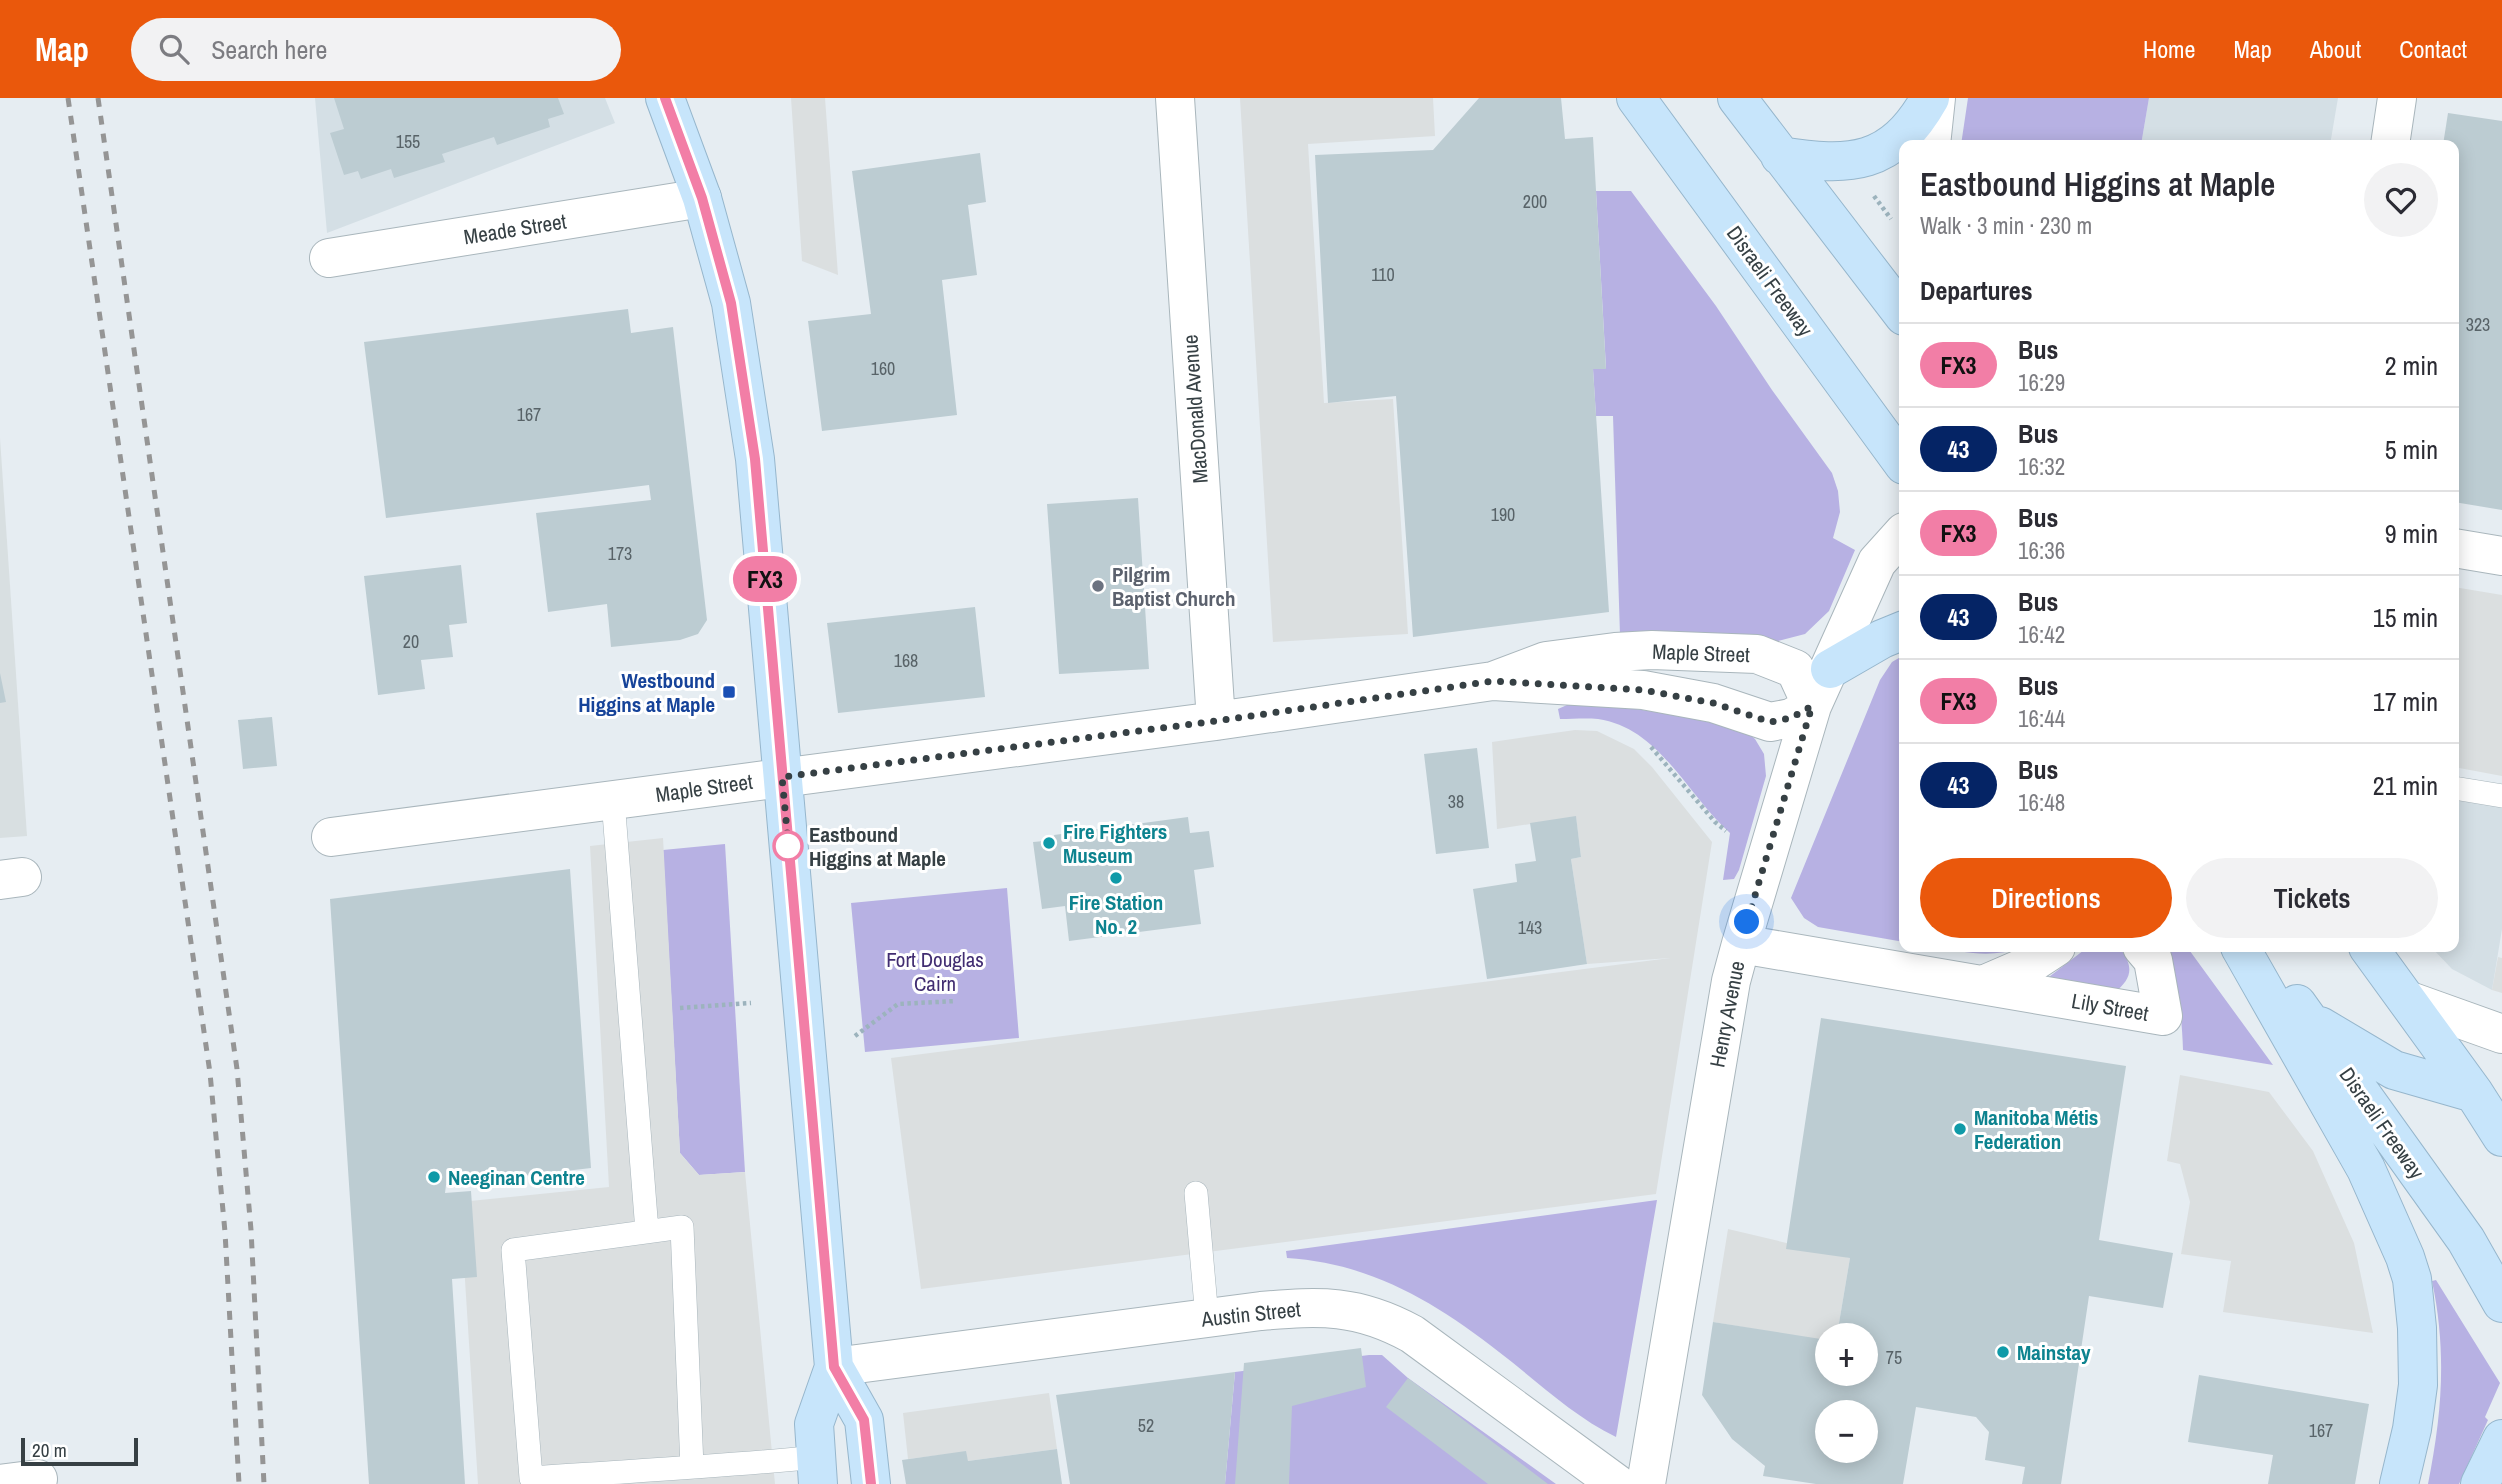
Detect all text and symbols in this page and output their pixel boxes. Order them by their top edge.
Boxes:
search box [131,18,621,81]
text: Map [35,27,89,71]
icon: search [155,30,193,68]
text: Search here [211,32,327,67]
text: Home [2143,33,2195,65]
text: Map [2233,33,2272,65]
text: About [2310,33,2361,65]
text: Contact [2399,33,2467,65]
house number: 155 [396,129,420,154]
text: Eastbound Higgins at Maple [1920,162,2275,206]
button: heart [2364,163,2438,237]
house number: 200 [1523,189,1547,214]
street label: Meade Street [462,207,569,251]
text: Walk · 3 min · 230 m [1920,210,2092,241]
street label: Disraeli Freeway [1720,220,1820,342]
house number: 110 [1371,262,1395,287]
text: Departures [1920,273,2033,308]
house number: 323 [2466,312,2490,337]
text: Bus [2018,332,2058,367]
street label: MacDonald Avenue [1175,334,1215,484]
text: 2 min [2385,348,2438,383]
text: FX3 [1940,349,1977,381]
house number: 160 [871,356,895,381]
text: 16:29 [2018,367,2065,398]
house number: 167 [517,402,541,427]
text: Bus [2018,416,2058,451]
text: 5 min [2385,432,2438,467]
text: 43 [1948,433,1969,465]
text: 16:32 [2018,451,2065,482]
text: Bus [2018,500,2058,535]
house number: 190 [1491,502,1515,527]
text: 9 min [2385,516,2438,551]
text: FX3 [1940,517,1977,549]
text: 16:36 [2018,535,2065,566]
house number: 173 [608,541,632,566]
line badge: FX3 [725,556,805,602]
place label: Pilgrim Baptist Church [1112,560,1235,613]
text: FX3 [747,563,783,595]
marker: Pilgrim Baptist Church [1090,578,1106,594]
text: Bus [2018,584,2058,619]
text: 15 min [2373,600,2438,635]
text: 43 [1948,601,1969,633]
text: 16:42 [2018,619,2065,650]
house number: 20 [403,629,419,654]
street label: Maple Street [1652,637,1750,669]
house number: 168 [894,648,918,673]
place label: Westbound Higgins at Maple [578,666,715,719]
text: Bus [2018,668,2058,703]
marker: Westbound Higgins at Maple [721,684,737,700]
text: 17 min [2373,684,2438,719]
text: FX3 [1940,685,1977,717]
text: 16:44 [2018,703,2065,734]
text: Bus [2018,752,2058,787]
street label: Maple Street [654,767,755,809]
text: 21 min [2373,768,2438,803]
text: 43 [1948,769,1969,801]
text: 16:48 [2018,787,2065,818]
house number: 38 [1448,789,1464,814]
place label: Fire Fighters Museum [1063,817,1167,870]
place label: Eastbound Higgins at Maple [809,820,946,873]
marker: Eastbound Higgins at Maple [773,831,803,861]
marker: Fire Fighters Museum [1041,835,1057,851]
button: Directions [1920,858,2172,938]
button: Tickets [2186,858,2438,938]
marker: Fire Station No. 2 [1108,870,1124,886]
place label: Fire Station No. 2 [1069,888,1163,941]
your location [1729,904,1764,939]
house number: 143 [1518,915,1542,940]
park label: Fort Douglas Cairn [886,945,984,998]
street label: Henry Avenue [1702,958,1752,1070]
street label: Lily Street [2069,986,2151,1028]
street label: Disraeli Freeway [2333,1061,2431,1185]
place label: Manitoba Métis Federation [1974,1103,2098,1156]
marker: Manitoba Métis Federation [1952,1121,1968,1137]
place label: Neeginan Centre [448,1163,585,1192]
marker: Neeginan Centre [426,1169,442,1185]
street label: Austin Street [1199,1294,1302,1334]
map controls [1815,1323,1878,1463]
button: + [1815,1323,1878,1386]
place label: Mainstay [2017,1338,2091,1367]
marker: Mainstay [1995,1344,2011,1360]
house number: 75 [1886,1345,1902,1370]
button: − [1815,1400,1878,1463]
house number: 52 [1138,1413,1154,1438]
house number: 167 [2309,1418,2333,1443]
scale bar [21,1435,138,1467]
text: 20 m [32,1437,67,1463]

